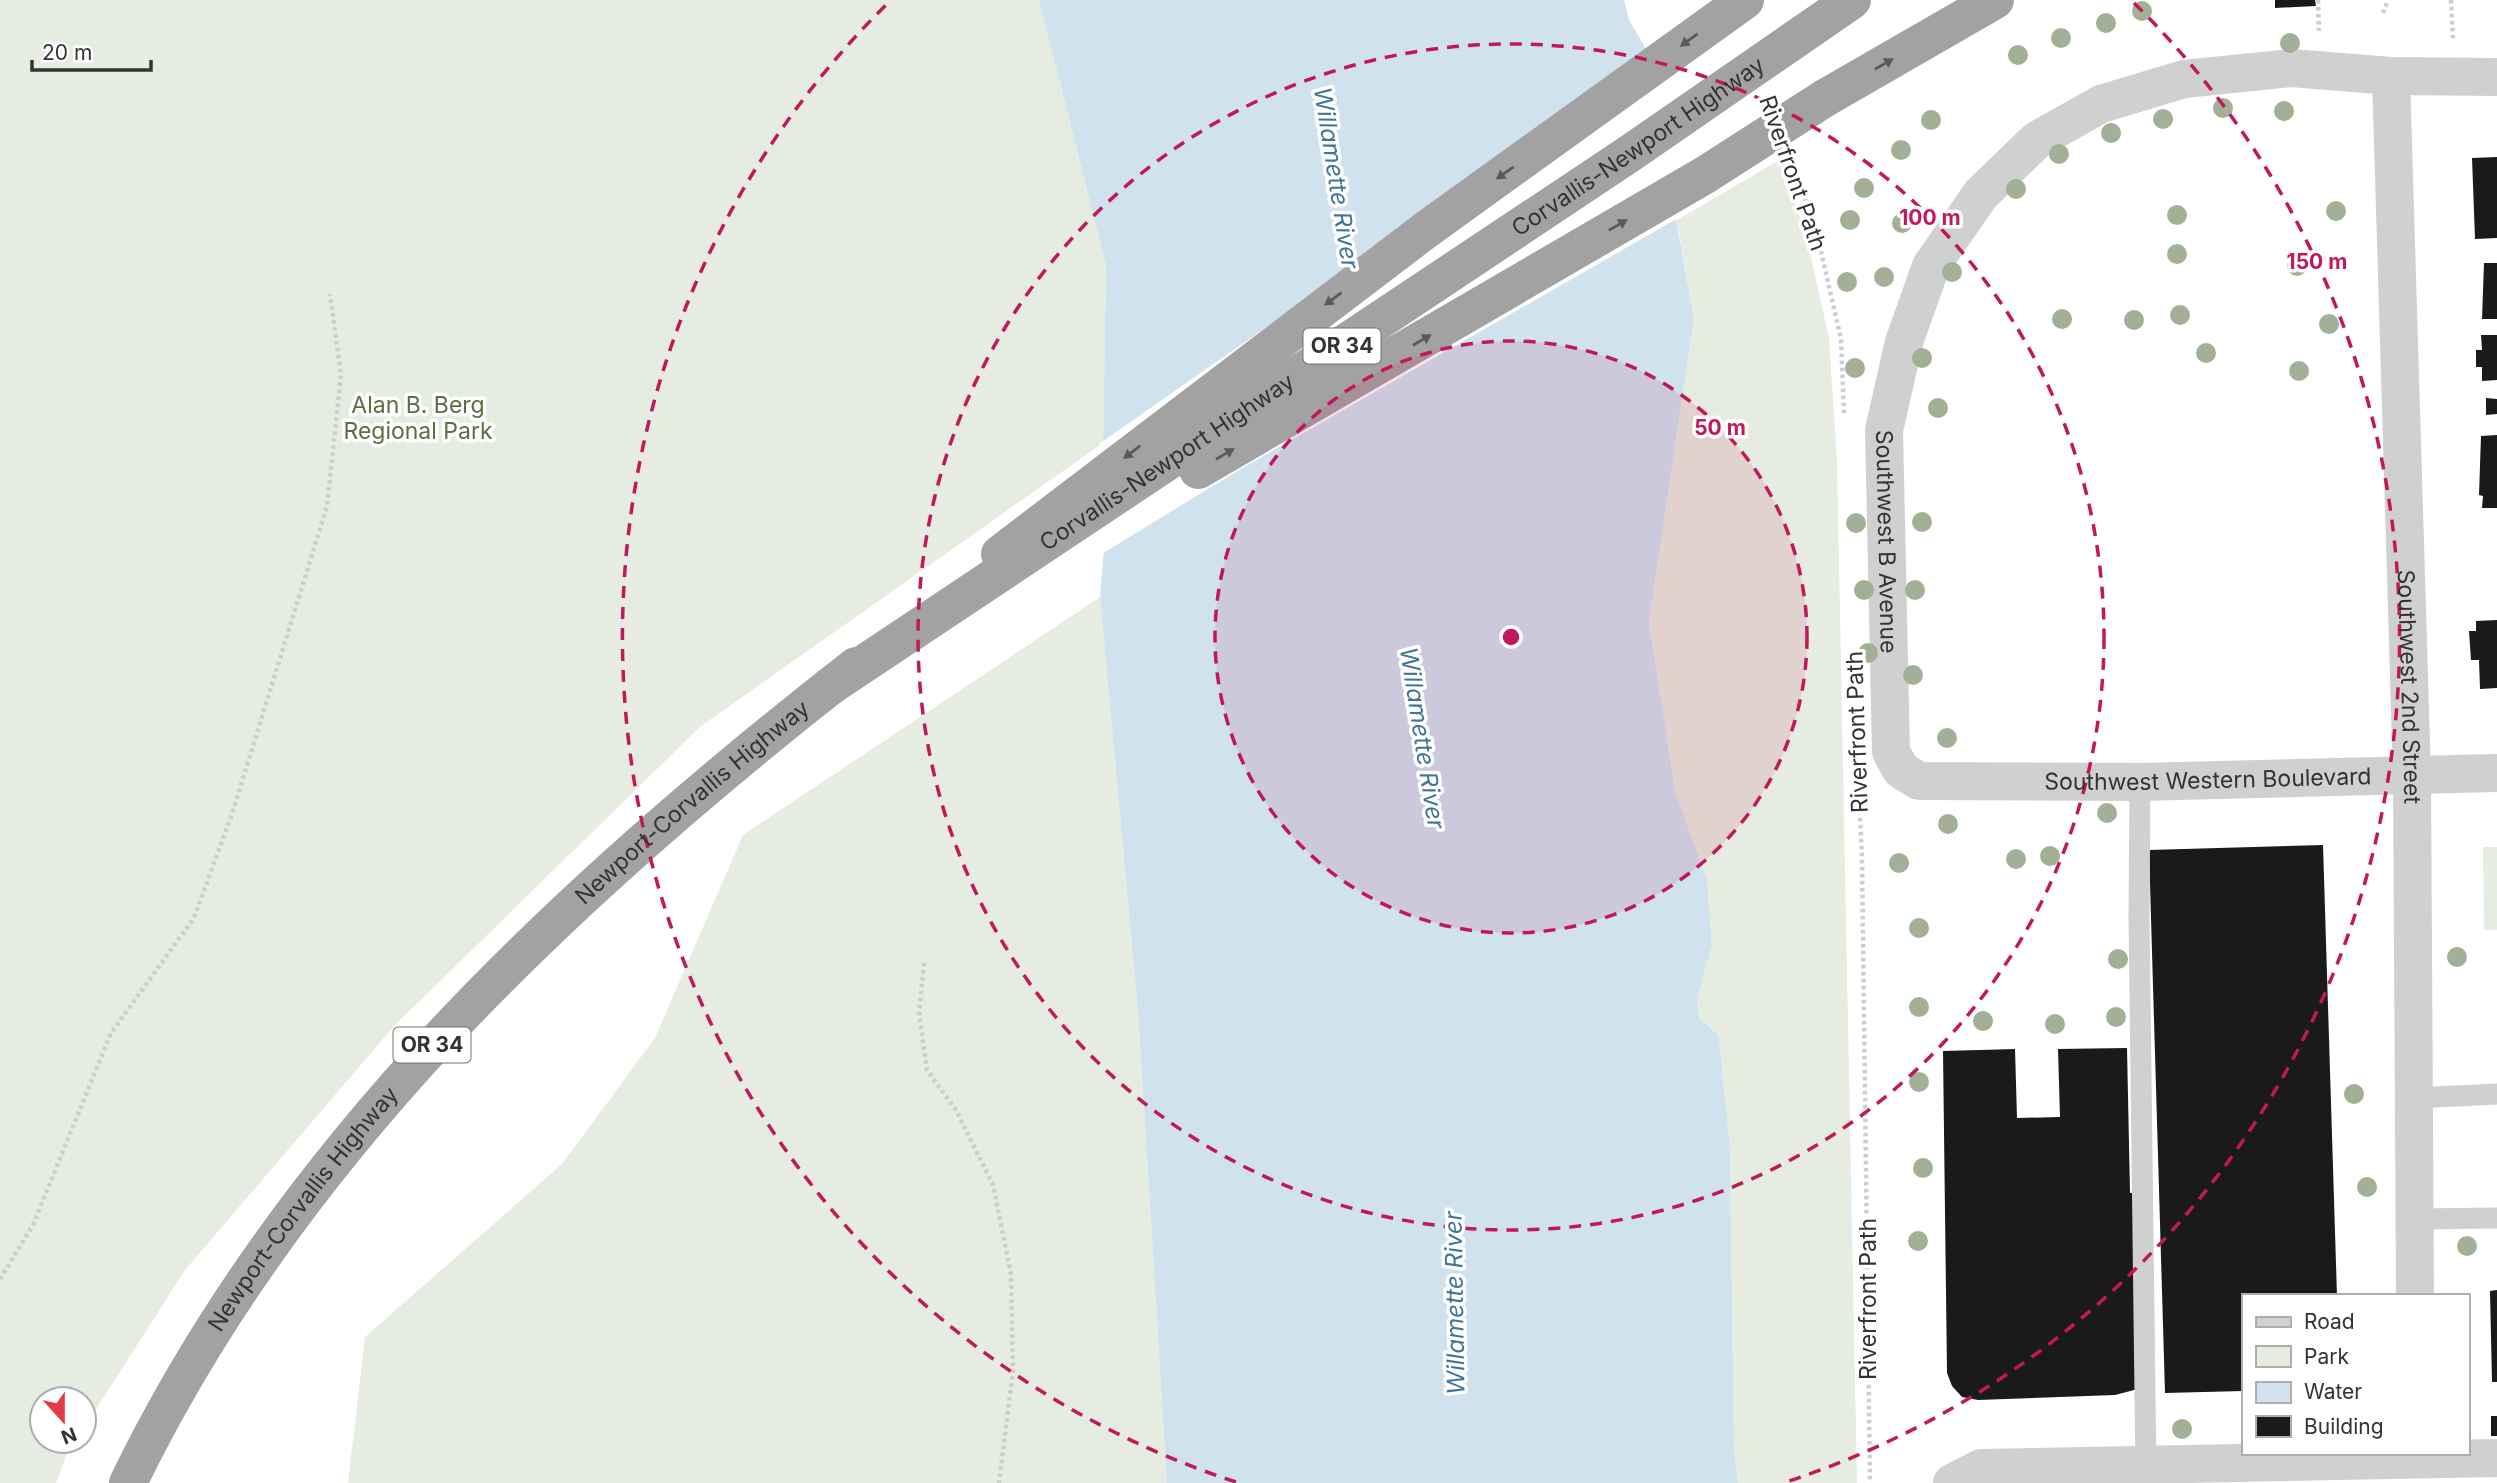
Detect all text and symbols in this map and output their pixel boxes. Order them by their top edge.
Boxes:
scale bar [32,28,150,72]
one-way arrow [1680,33,1699,47]
text: 20 m [42,40,92,65]
street label: Corvallis-Newport Highway [1506,51,1770,242]
one-way arrow [1875,58,1894,70]
water label: Willamette River [1308,85,1365,272]
street label: Riverfront Path [1753,92,1833,254]
one-way arrow [1496,166,1514,180]
text: 100 m [1899,205,1961,230]
one-way arrow [1609,219,1628,231]
text: 150 m [2287,249,2347,274]
one-way arrow [1324,292,1342,306]
road number: OR 34 [1304,328,1380,364]
one-way arrow [1412,334,1432,346]
street label: Corvallis-Newport Highway [1034,367,1299,557]
park label: Alan B. Berg Regional Park [343,391,493,445]
text: 50 m [1694,415,1746,440]
street label: Southwest B Avenue [1870,430,1903,654]
one-way arrow [1124,444,1142,459]
one-way arrow [1216,448,1235,460]
street label: Southwest 2nd Street [2392,569,2426,804]
centre of rings [1499,625,1523,649]
water label: Willamette River [1394,645,1451,832]
street label: Riverfront Path [1840,650,1874,814]
street label: Newport-Corvallis Highway [569,694,815,910]
street label: Southwest Western Boulevard [2044,762,2372,796]
road number: OR 34 [394,1028,471,1062]
street label: Newport-Corvallis Highway [202,1081,404,1336]
water label: Willamette River [1438,1210,1471,1395]
street label: Riverfront Path [1854,1218,1882,1380]
legend [2242,1294,2469,1455]
text: Road [2304,1309,2355,1334]
text: Park [2304,1344,2349,1369]
text: Water [2304,1379,2362,1404]
north arrow [28,1385,98,1455]
text: Building [2304,1414,2384,1439]
text: N [58,1422,80,1449]

